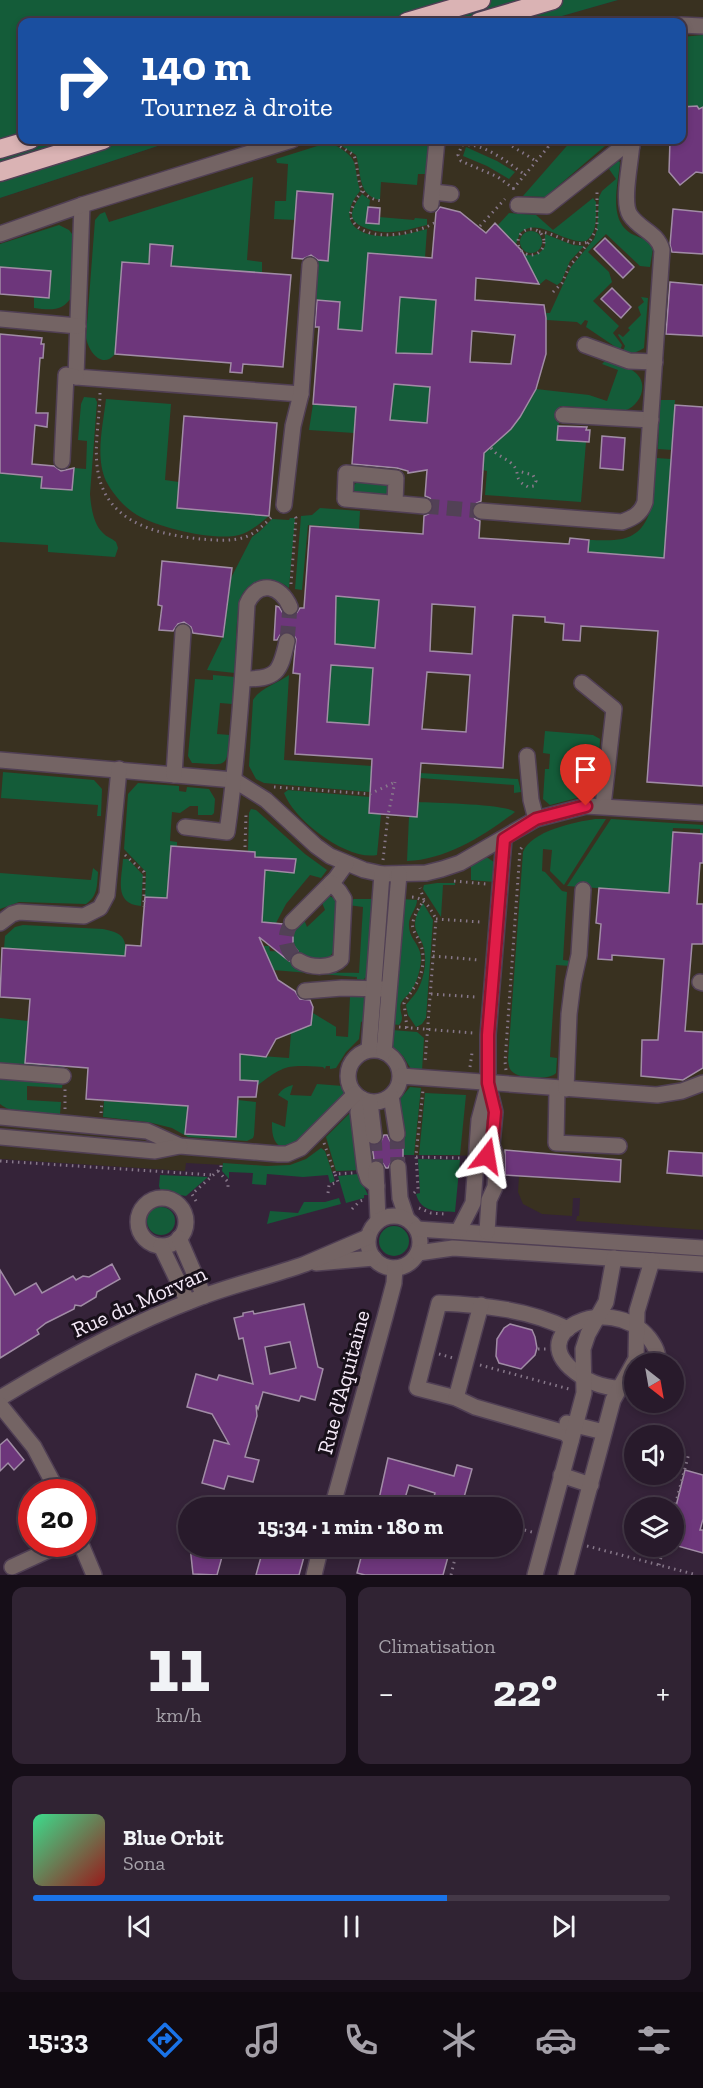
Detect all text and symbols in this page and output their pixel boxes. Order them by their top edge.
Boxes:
text: 140 m [141,40,251,91]
icon: right [42,42,120,120]
text: Tournez à droite [141,91,333,123]
pin [560,744,611,806]
icon: arrive [569,753,602,786]
position arrow [455,1124,519,1188]
street label: Rue du Morvan [68,1260,211,1343]
street label: Rue d'Aquitaine [311,1307,376,1457]
north arrow [624,1353,684,1413]
map controls [624,1353,684,1557]
button: sound [624,1425,684,1485]
speed limit sign: 20 [18,1479,96,1557]
button: layers [624,1497,684,1557]
text: 15:34 · 1 min · 180 m [258,1513,443,1540]
text: 11 [147,1617,210,1711]
text: Climatisation [379,1634,495,1658]
text: 22° [493,1664,557,1718]
text: − [379,1673,394,1712]
text: + [656,1673,670,1712]
text: km/h [156,1703,202,1727]
text: Blue Orbit [123,1824,223,1851]
text: Sona [123,1851,165,1875]
icon: previous [123,1910,156,1943]
icon: pause [335,1910,368,1943]
icon: next [547,1910,580,1943]
icon: directions [144,2019,186,2061]
icon: music [242,2019,284,2061]
icon: phone [340,2019,382,2061]
icon: climate [438,2019,480,2061]
icon: car [535,2019,577,2061]
icon: filters [633,2019,675,2061]
text: 15:33 [28,2024,88,2056]

